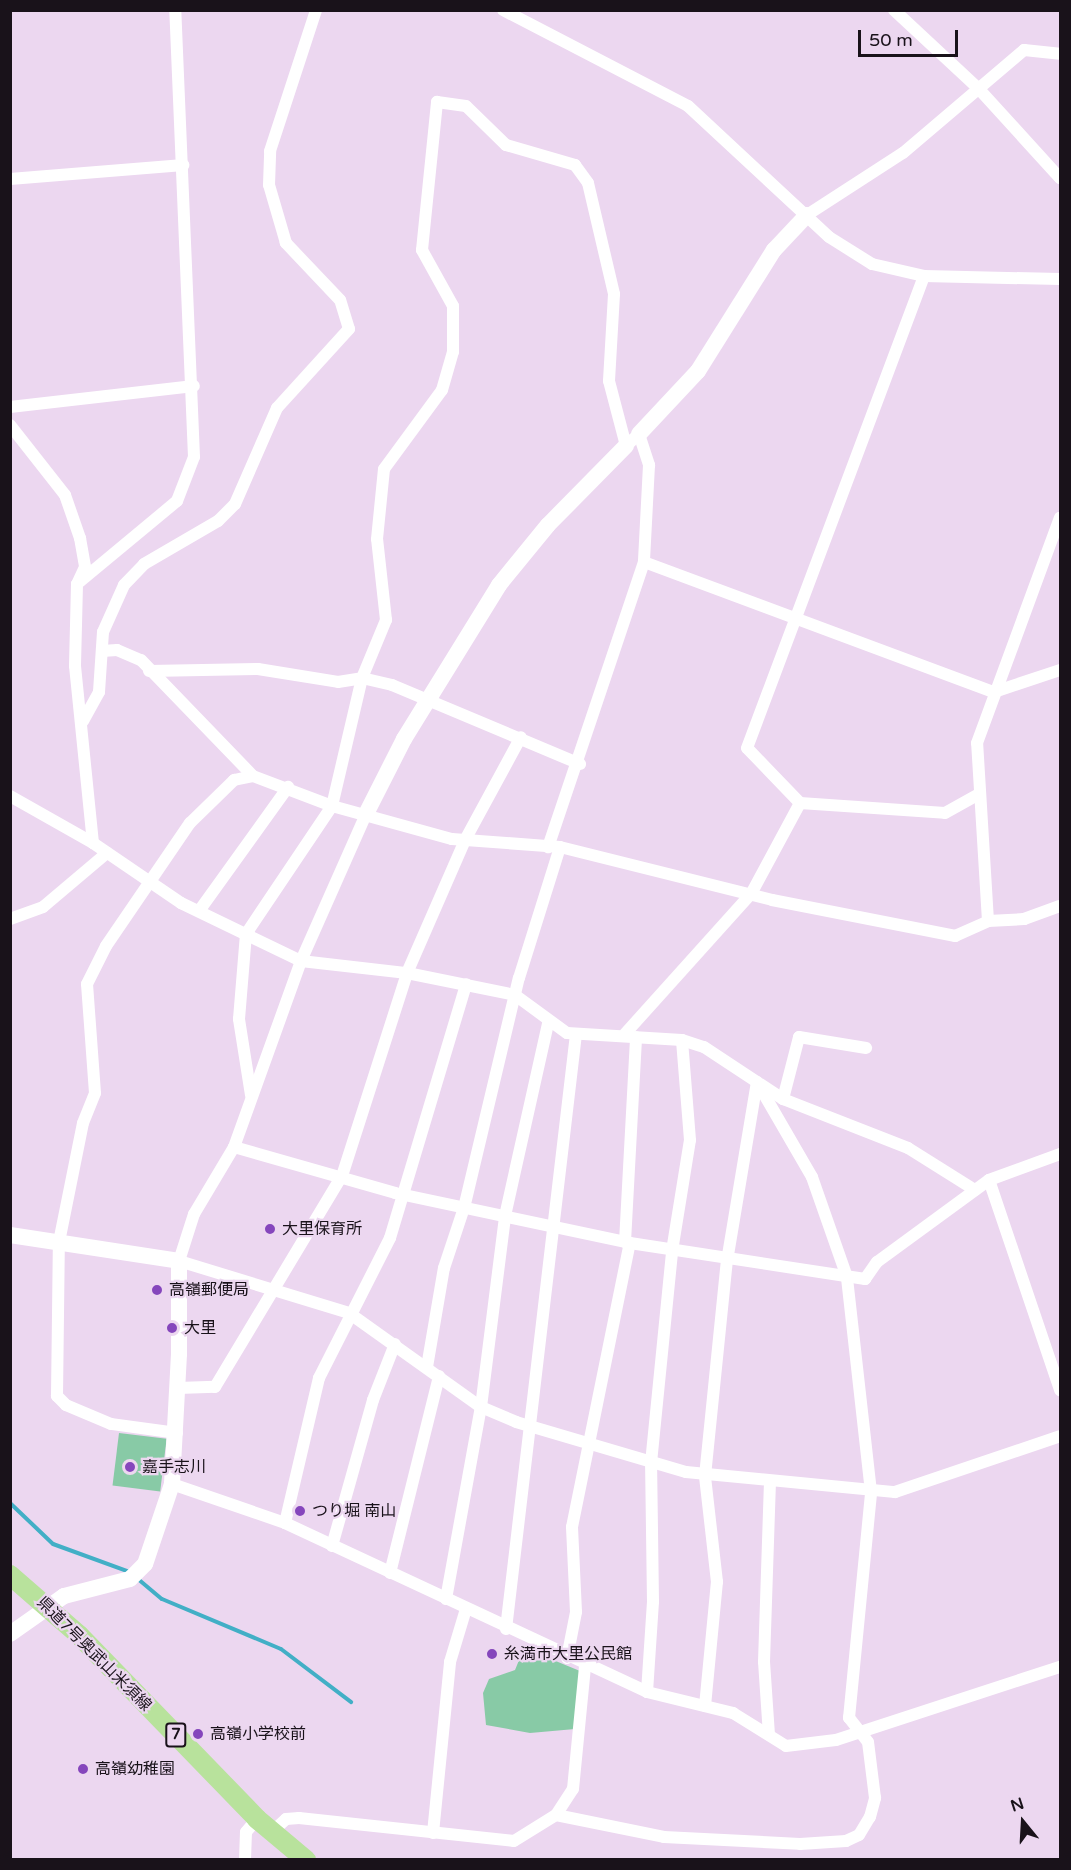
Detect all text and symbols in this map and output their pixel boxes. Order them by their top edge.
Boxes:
scale bar [861,18,962,56]
text: 50 m [869,29,913,51]
place label: 大里保育所 [282,1219,362,1239]
marker: 大里保育所 [263,1222,277,1236]
place label: 高嶺郵便局 [169,1280,249,1300]
marker: 高嶺郵便局 [150,1283,164,1297]
place label: 大里 [184,1318,216,1338]
marker: 大里 [165,1321,179,1335]
place label: 嘉手志川 [142,1457,206,1477]
marker: 嘉手志川 [123,1460,137,1474]
place label: つり堀 南山 [312,1501,396,1521]
marker: つり堀 南山 [293,1504,307,1518]
street label: 県道7号奥武山米須線 [33,1593,155,1715]
place label: 糸満市大里公民館 [504,1644,632,1664]
marker: 糸満市大里公民館 [485,1647,499,1661]
road number: 7 [164,1723,188,1747]
place label: 高嶺小学校前 [210,1724,306,1744]
marker: 高嶺小学校前 [191,1727,205,1741]
place label: 高嶺幼稚園 [95,1759,175,1779]
marker: 高嶺幼稚園 [76,1762,90,1776]
north arrow [993,1792,1053,1852]
text: N [1008,1793,1027,1816]

